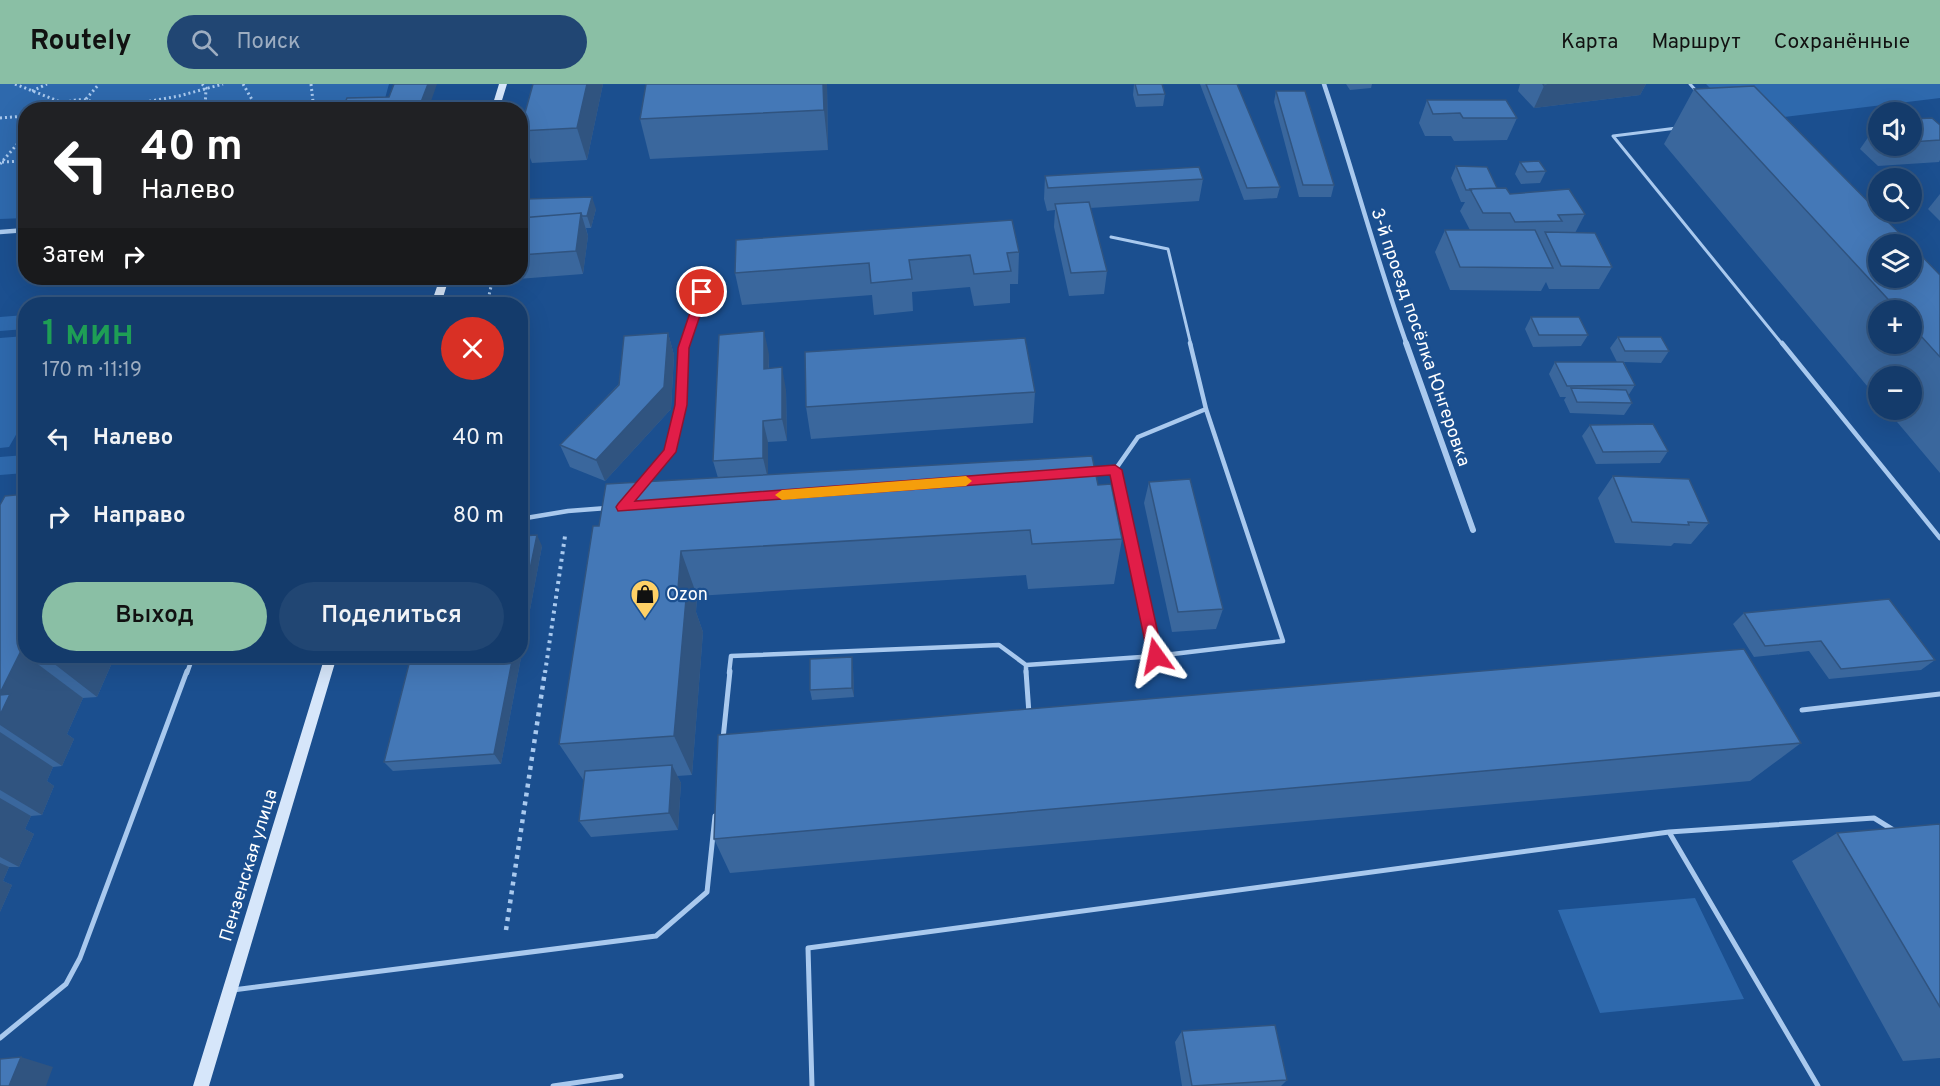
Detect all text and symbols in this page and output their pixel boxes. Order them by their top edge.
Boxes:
search box [167,15,587,69]
text: Routely [30,24,131,60]
icon: search [188,26,221,59]
text: Поиск [236,29,301,56]
text: Карта [1561,29,1618,56]
text: Маршрут [1651,29,1741,56]
text: Сохранённые [1774,29,1910,56]
map controls [1868,102,1922,420]
button: sound [1868,102,1922,156]
text: 40 m [141,122,243,175]
icon: left [42,126,120,204]
button: search [1868,168,1922,222]
text: Налево [141,174,235,208]
street label: 3-й проезд посёлка Юнгеровка [1365,205,1475,470]
button: layers [1868,234,1922,288]
icon: right [117,240,150,273]
text: Затем [42,243,105,270]
pin [676,266,727,317]
icon: arrive [685,275,718,308]
button: + [1868,300,1922,354]
text: 1 мин [42,312,134,358]
button: close [441,317,504,380]
text: 170 m · 11:19 [42,358,142,384]
button: − [1868,366,1922,420]
icon: left [42,422,75,455]
text: Налево [93,425,173,452]
text: 40 m [452,425,504,452]
icon: right [42,500,75,533]
text: Направо [93,503,185,530]
text: 80 m [453,503,504,530]
shop icon: Ozon [629,578,661,620]
button: Выход [42,582,267,651]
button: Поделиться [279,582,504,651]
place label: Ozon [666,584,708,607]
position arrow [1124,624,1188,688]
street label: Пензенская улица [215,786,284,944]

